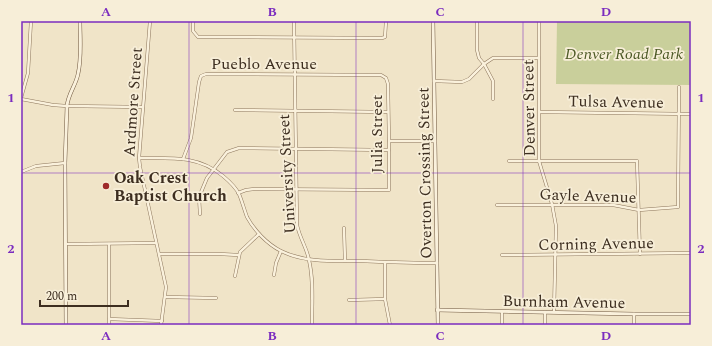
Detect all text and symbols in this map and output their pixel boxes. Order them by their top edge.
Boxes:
text: A [101,2,111,22]
text: B [267,2,277,22]
text: C [435,2,445,22]
text: D [601,2,611,22]
park label: Denver Road Park [565,42,684,66]
street label: Ardmore Street [117,46,149,158]
street label: Pueblo Avenue [211,52,317,76]
street label: Denver Street [516,59,542,157]
street label: Overton Crossing Street [411,87,438,259]
text: 1 [7,88,15,108]
text: 1 [697,88,705,108]
street label: Tulsa Avenue [568,89,664,115]
street label: Julia Street [365,94,389,173]
street label: University Street [272,113,302,234]
place label: Oak Crest Baptist Church [114,166,227,208]
marker: Oak Crest Baptist Church [101,181,111,191]
street label: Gayle Avenue [539,182,637,210]
street label: Corning Avenue [538,231,654,257]
text: 2 [7,239,15,259]
text: 2 [697,239,705,259]
scale bar [40,282,128,308]
text: 200 m [46,287,77,306]
street label: Burnham Avenue [502,289,626,315]
text: A [101,326,111,346]
text: B [267,326,277,346]
text: C [435,326,445,346]
text: D [601,326,611,346]

